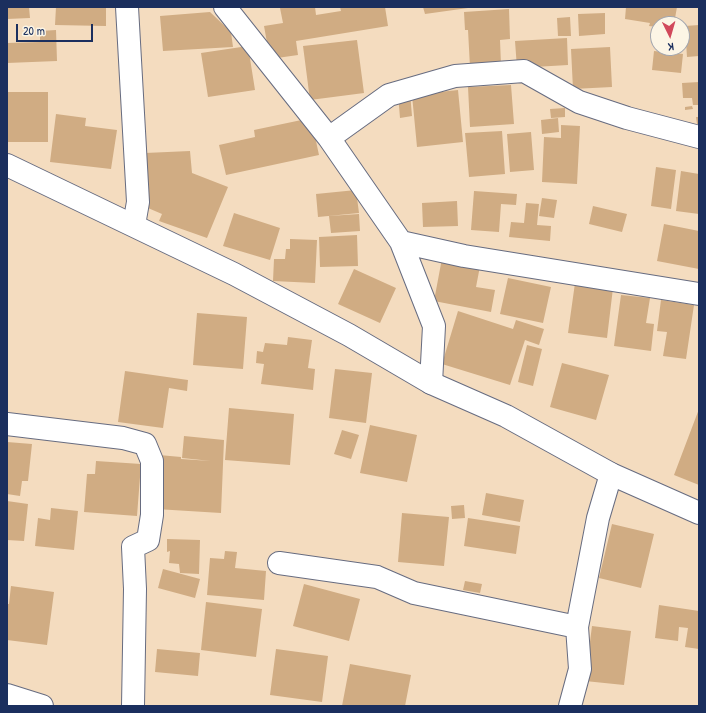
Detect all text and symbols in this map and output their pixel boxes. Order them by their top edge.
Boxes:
scale bar [18,16,95,42]
north arrow [650,16,690,56]
text: 20 m [23,22,45,39]
text: K [667,40,674,54]

